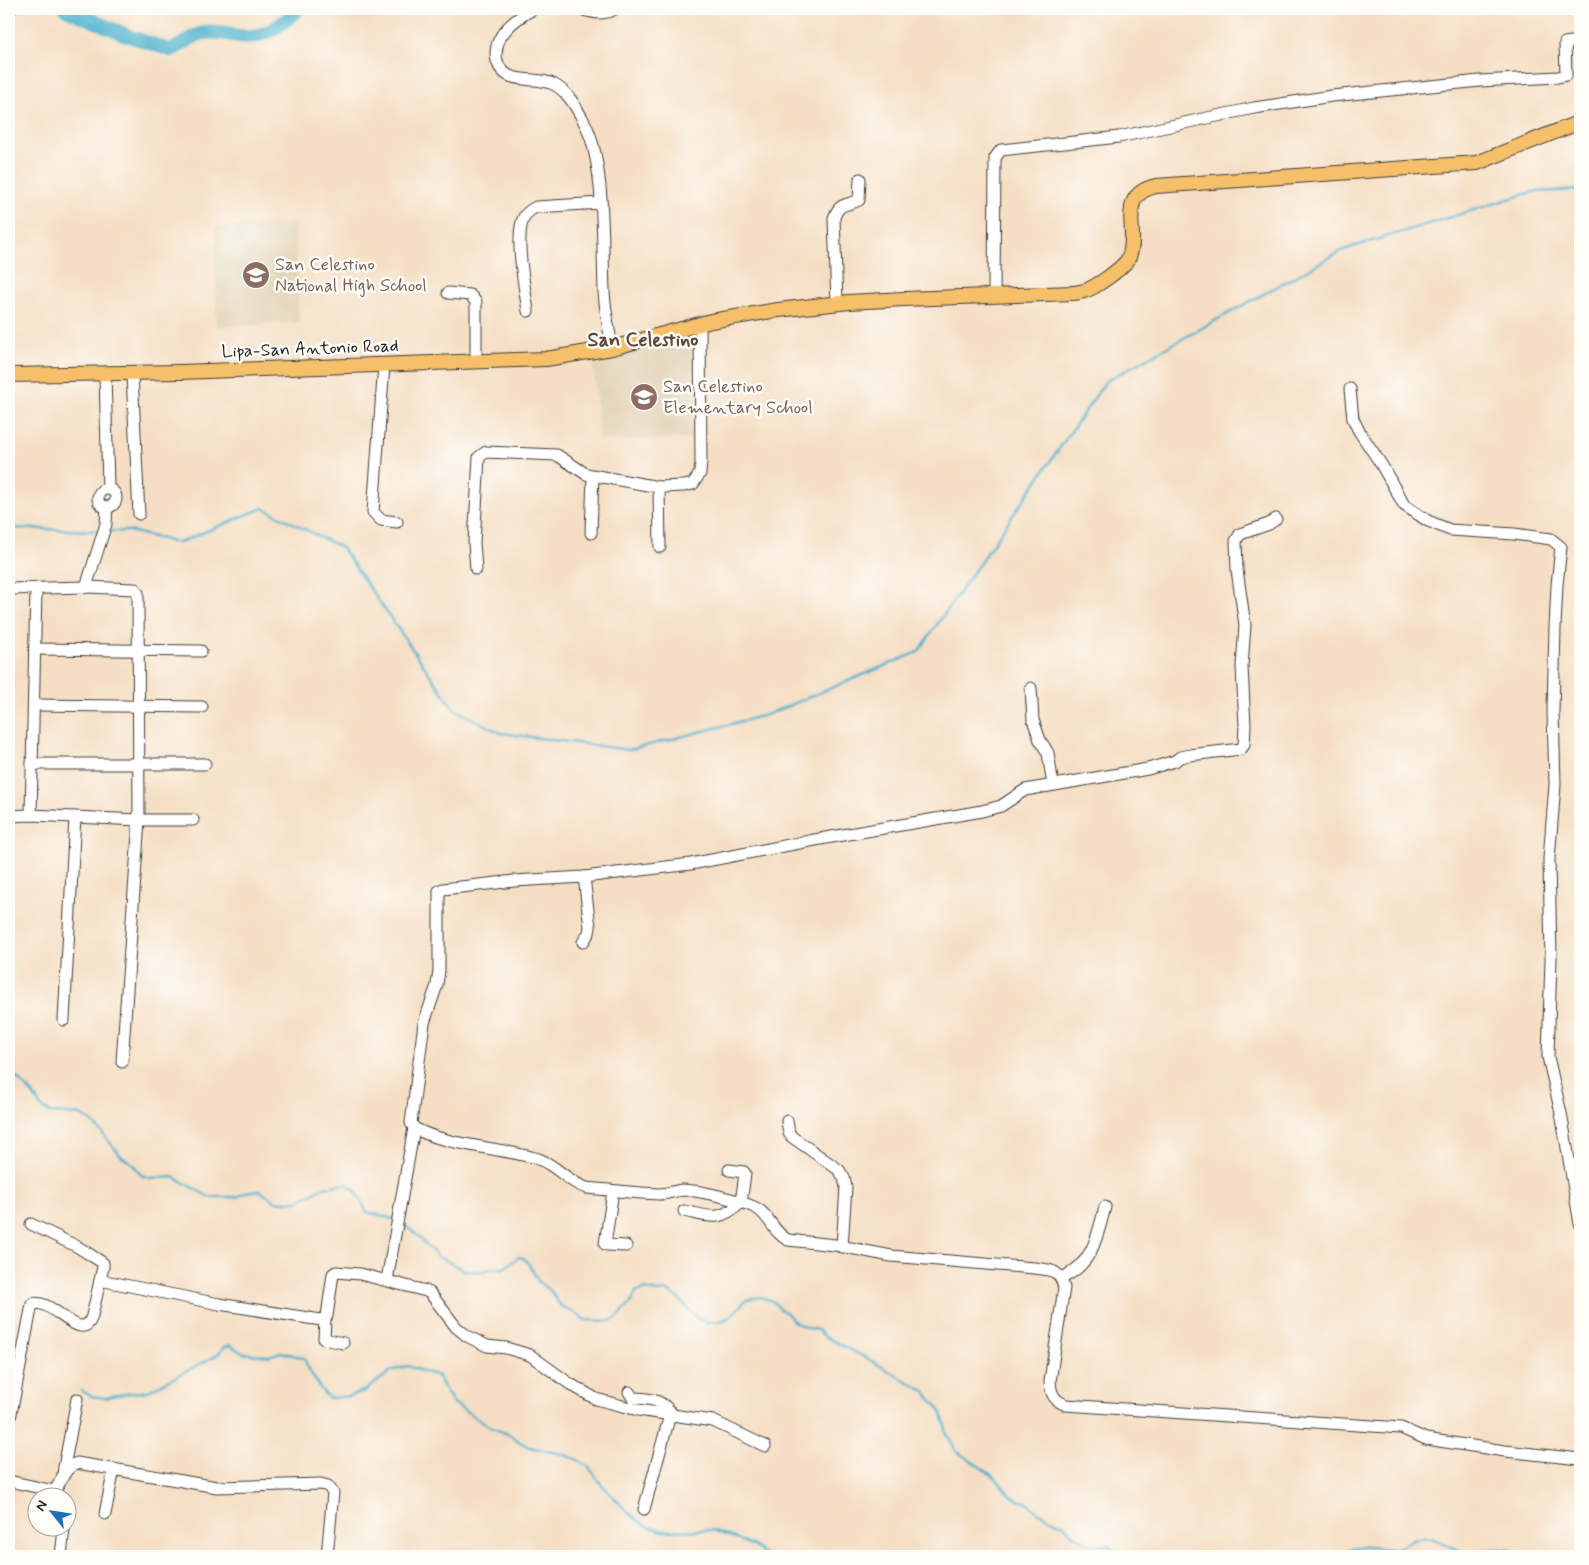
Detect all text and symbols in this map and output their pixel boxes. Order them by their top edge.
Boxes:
place label: San Celestino National High School [275,253,427,298]
school or university icon: San Celestino National High School [241,260,271,290]
district label: San Celestino [588,327,698,354]
street label: Lipa-San Antonio Road [221,334,399,364]
place label: San Celestino Elementary School [663,375,813,420]
school or university icon: San Celestino Elementary School [629,382,659,412]
north arrow [28,1488,78,1538]
text: N [31,1497,52,1515]

